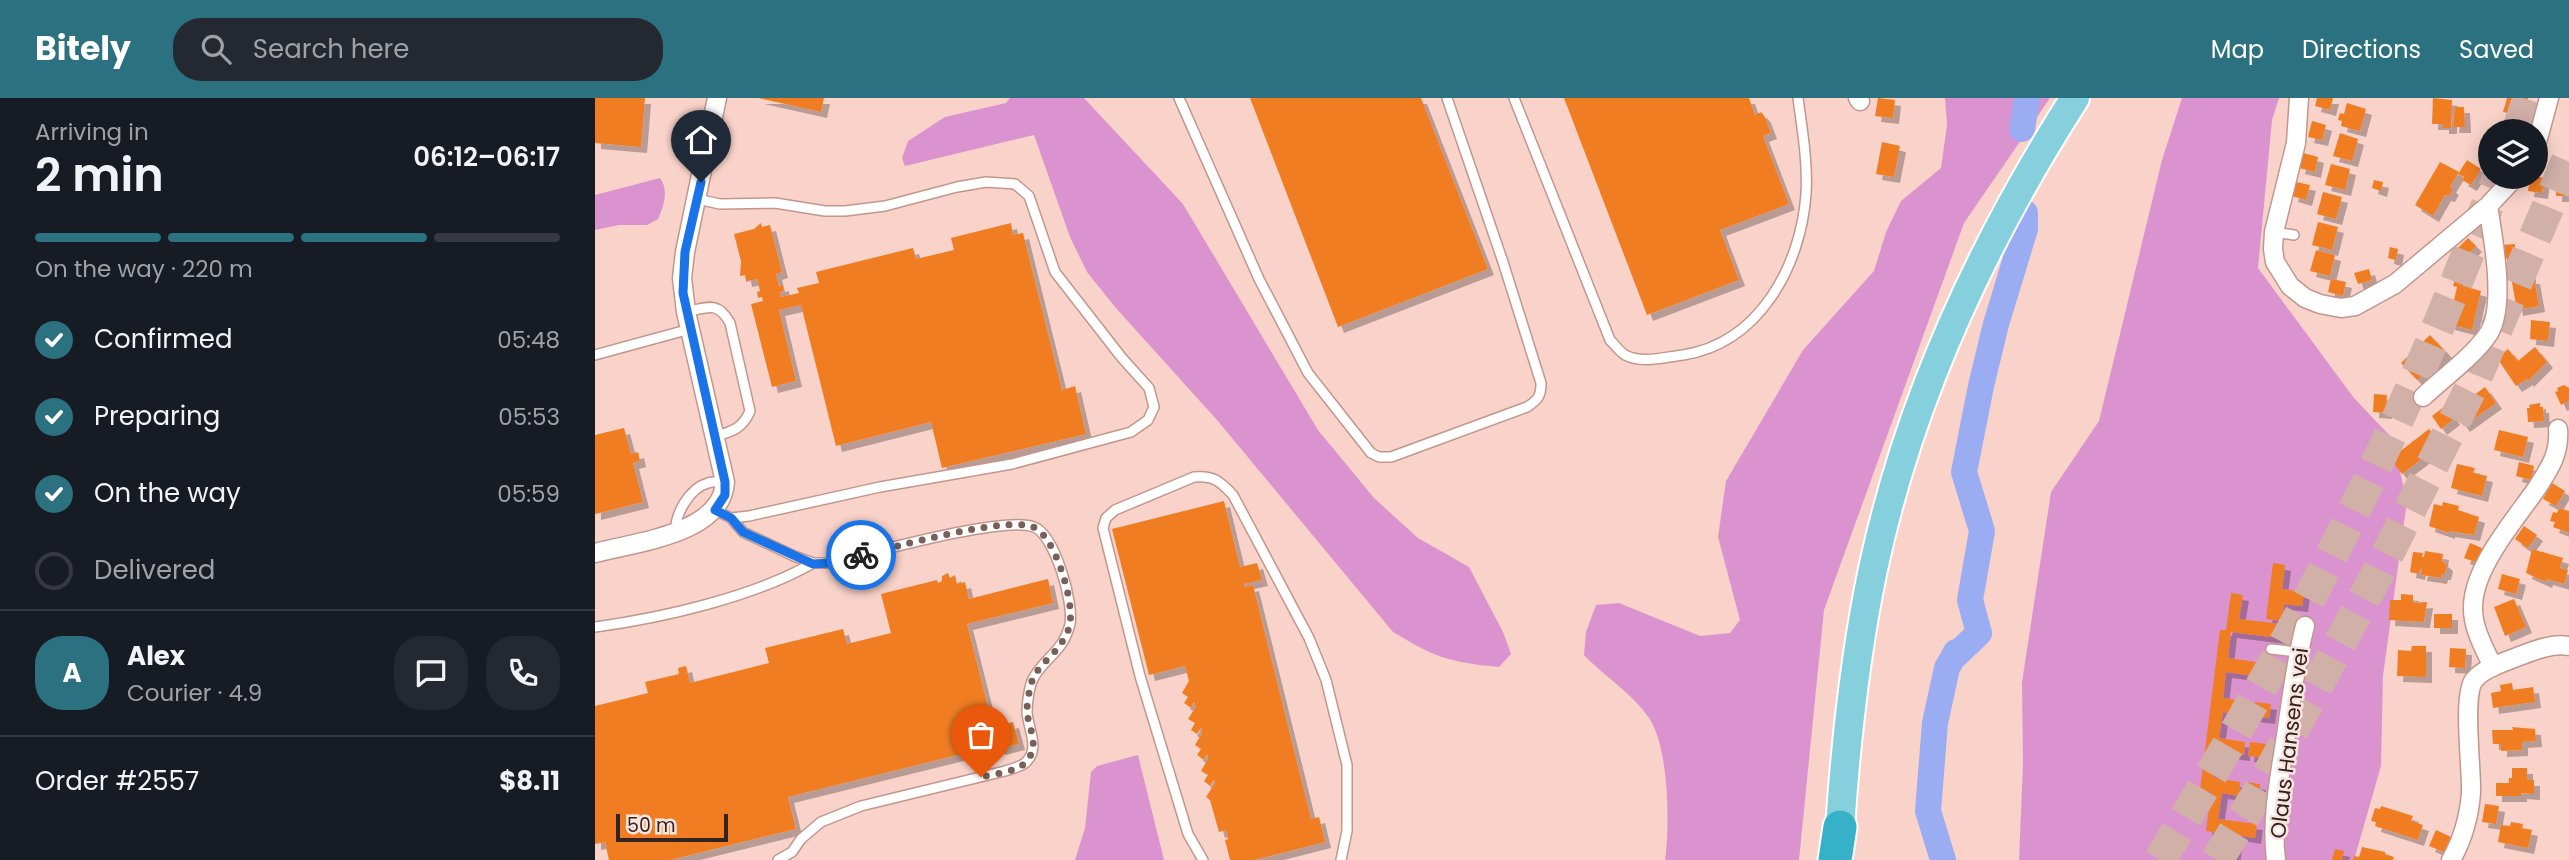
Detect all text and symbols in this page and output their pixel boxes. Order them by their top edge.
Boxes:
search box [173,18,663,81]
text: Bitely [35,25,131,72]
icon: search [197,30,235,68]
text: Search here [253,31,409,67]
text: Map [2211,33,2264,66]
text: Directions [2302,33,2421,66]
text: Saved [2459,33,2534,66]
pin [671,110,731,182]
text: Arriving in [35,116,149,148]
map controls [2478,119,2548,189]
button: layers [2478,119,2548,189]
icon: home [682,121,720,159]
text: 06:12–06:17 [413,139,560,175]
text: 2 min [35,143,164,207]
text: On the way · 220 m [35,253,253,285]
icon: check [35,321,73,359]
text: Confirmed [94,321,232,357]
text: 05:48 [497,324,560,356]
icon: check [35,398,73,436]
text: Preparing [94,398,220,434]
text: 05:53 [498,401,560,433]
icon: check [35,475,73,513]
text: On the way [94,475,241,511]
text: 05:59 [497,478,560,510]
courier [826,520,896,590]
icon: bike [842,536,880,574]
text: Delivered [94,552,215,588]
button: chat [394,636,468,710]
button: phone [486,636,560,710]
text: Alex [127,638,185,674]
street label: Olaus Hansens vei [2263,646,2315,840]
text: A [62,655,82,691]
text: Courier · 4.9 [127,677,262,709]
pin [951,705,1011,777]
icon: bag [962,716,1000,754]
text: Order #2557 [35,763,199,799]
text: $8.11 [499,763,560,799]
scale bar [616,811,728,843]
text: 50 m [627,812,676,839]

